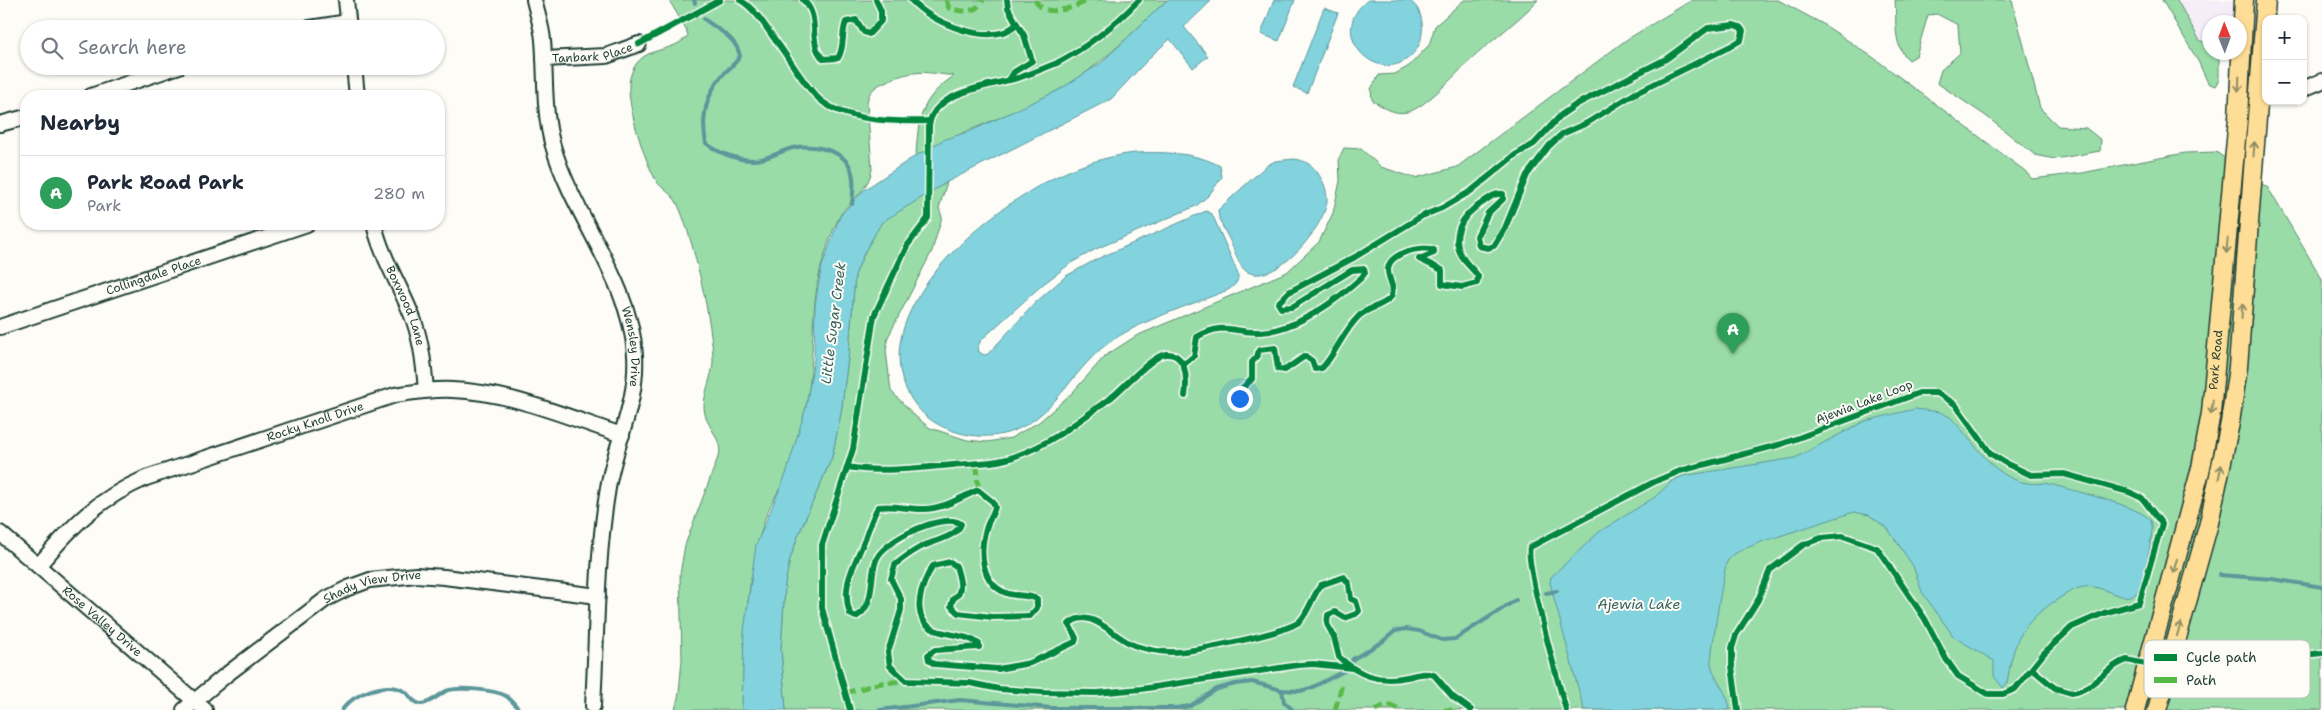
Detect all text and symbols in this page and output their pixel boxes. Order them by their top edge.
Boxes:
north arrow [2202,15,2247,60]
map controls [2262,15,2307,105]
button: + [2262,15,2307,60]
search box [20,20,445,75]
icon: search [38,34,66,62]
text: Search here [78,35,187,60]
street label: Tanbark Place [552,39,635,67]
button: − [2262,60,2307,105]
one-way arrow [2235,75,2244,91]
text: Nearby [40,109,120,137]
one-way arrow [2249,141,2258,157]
text: Park Road Park [87,170,244,195]
text: A [50,183,62,204]
text: 280 m [373,183,425,204]
text: Park [87,195,121,216]
one-way arrow [2223,237,2232,253]
street label: Collingdale Place [104,252,203,299]
water label: Little Sugar Creek [817,261,849,385]
street label: Boxwood Lane [382,263,428,347]
street label: Wensley Drive [618,304,643,388]
one-way arrow [2237,304,2247,320]
pin: A [1717,313,1749,354]
street label: Park Road [2205,329,2227,391]
street label: Ajewia Lake Loop [1813,376,1915,428]
your location [1227,386,1253,412]
street label: Rocky Knoll Drive [264,398,366,445]
one-way arrow [2207,399,2217,415]
one-way arrow [2215,464,2225,480]
one-way arrow [2170,557,2180,573]
street label: Shady View Drive [320,567,422,607]
street label: Rose Valley Drive [59,582,146,660]
water label: Ajewia Lake [1598,595,1680,613]
one-way arrow [2175,622,2185,638]
legend [2144,640,2310,698]
text: Cycle path [2186,648,2257,666]
text: Path [2186,671,2217,689]

